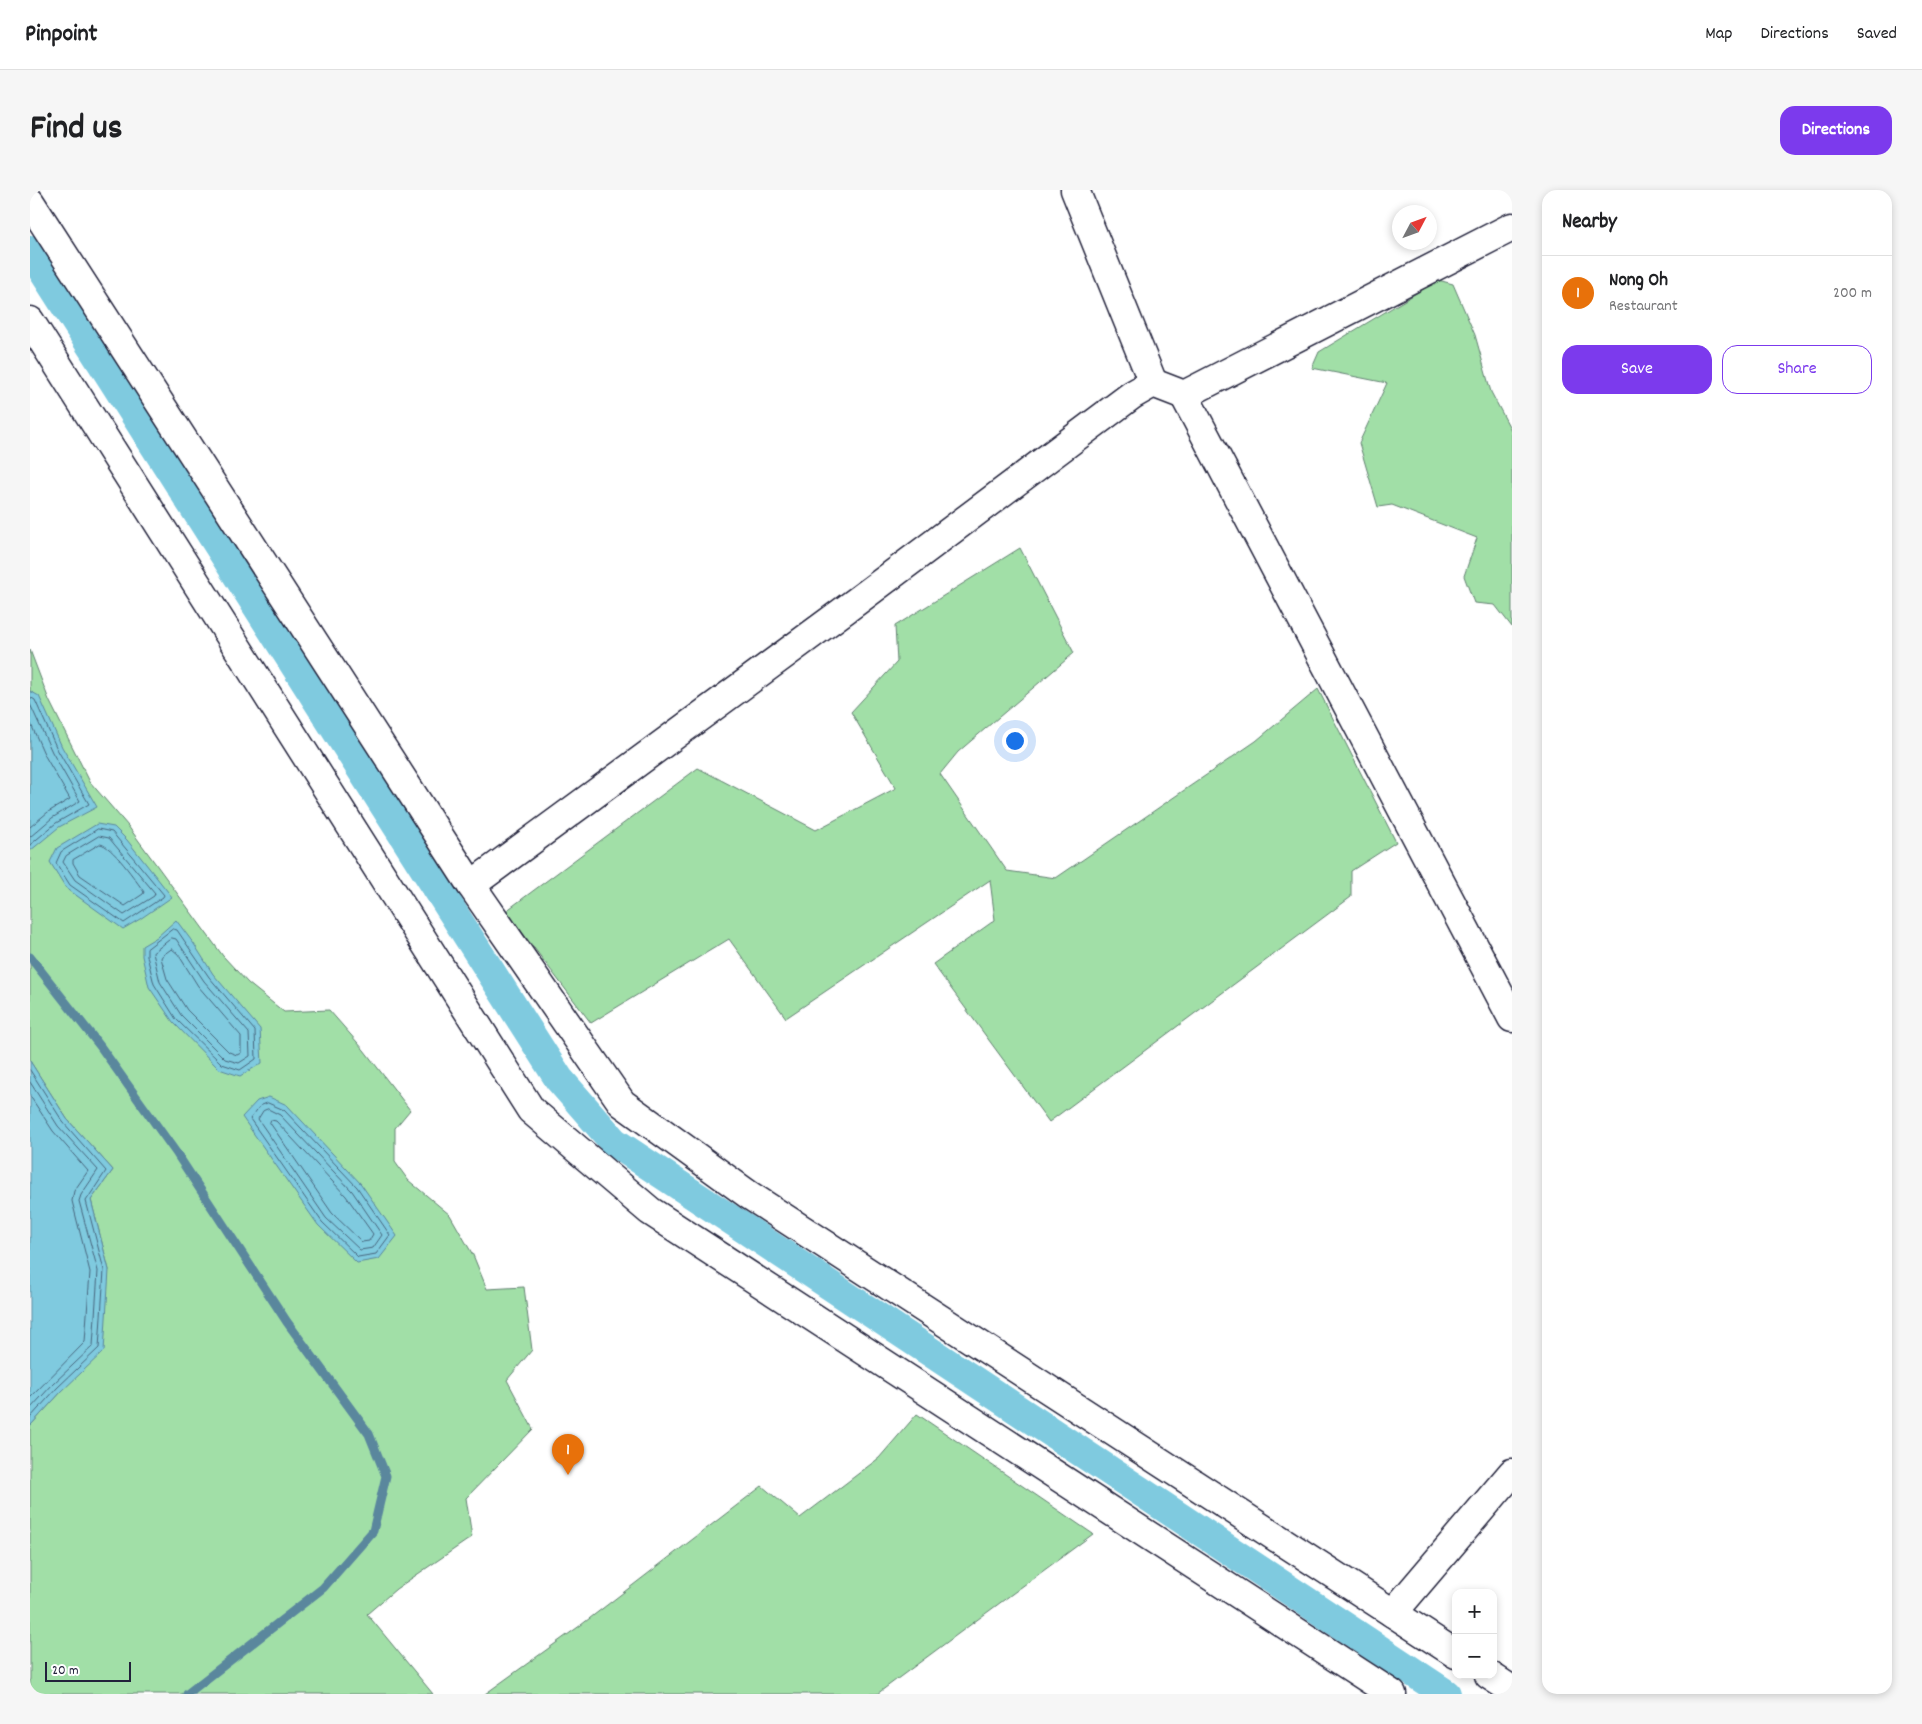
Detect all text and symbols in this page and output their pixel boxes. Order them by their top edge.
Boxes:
text: Pinpoint [25,18,97,52]
text: Map [1705,22,1732,47]
text: Directions [1760,22,1829,47]
text: Saved [1857,22,1897,47]
text: Find us [30,105,122,155]
button: Directions [1780,106,1892,155]
north arrow [1392,205,1437,250]
text: Nearby [1562,208,1617,238]
text: Nong Oh [1609,268,1668,295]
text: 1 [1576,282,1580,305]
text: 200 m [1833,282,1872,305]
text: Restaurant [1609,295,1678,318]
button: Save [1562,345,1712,394]
button: Share [1722,345,1872,394]
your location [1002,728,1028,754]
pin: 1 [552,1434,584,1475]
map controls [1452,1589,1497,1679]
button: + [1452,1589,1497,1634]
button: − [1452,1634,1497,1679]
scale bar [45,1659,131,1682]
text: 20 m [52,1661,79,1681]

